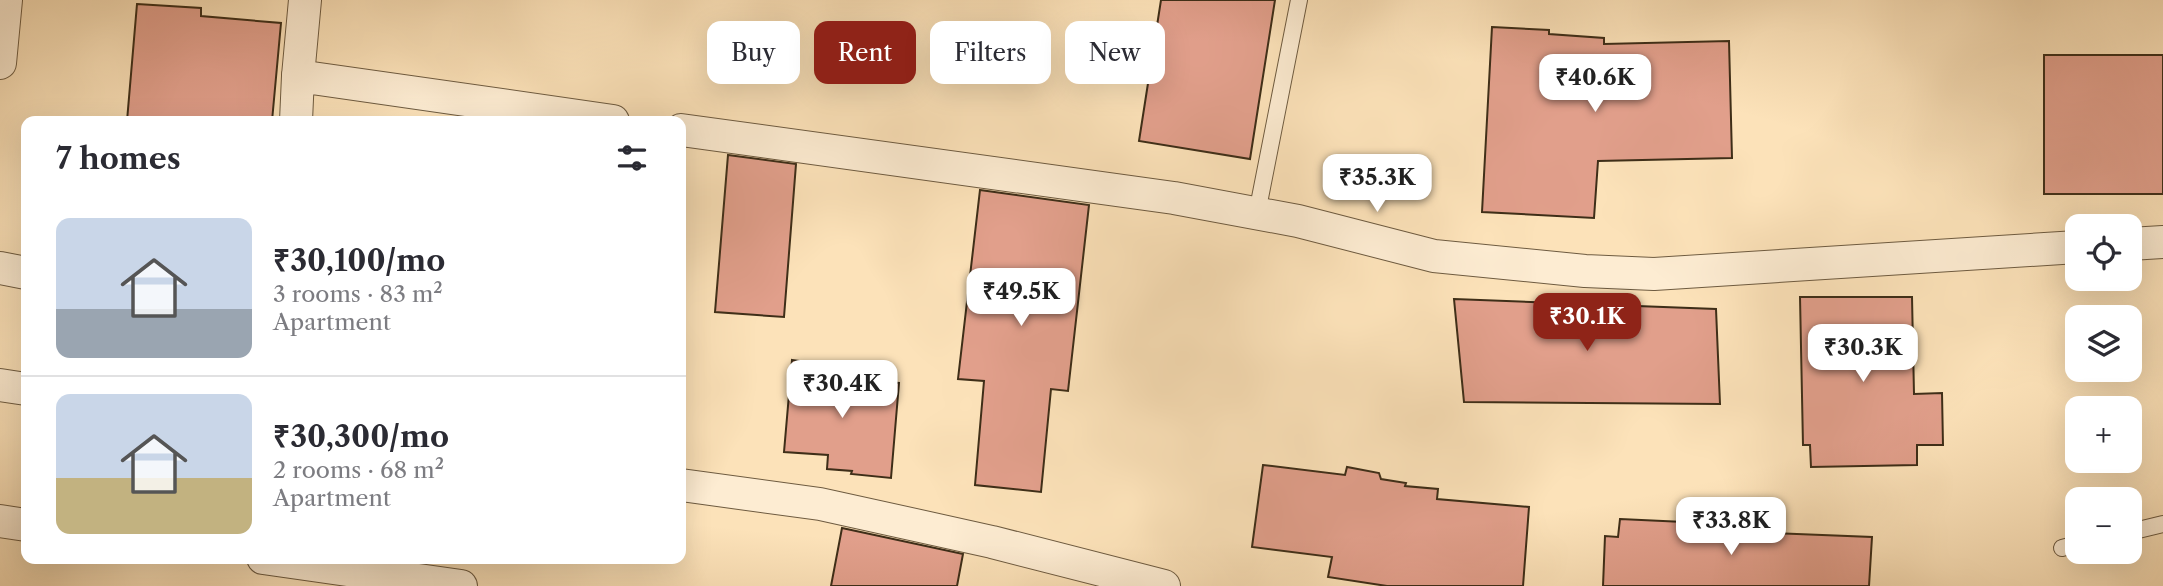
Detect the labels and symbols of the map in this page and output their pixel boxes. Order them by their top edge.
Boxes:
pin: ₹40.6K [1538,54,1652,114]
pin: ₹35.3K [1320,154,1434,214]
pin: ₹49.5K [964,268,1078,328]
pin: ₹30.1K [1530,294,1644,353]
pin: ₹30.3K [1806,324,1920,384]
pin: ₹30.4K [785,360,899,420]
pin: ₹33.8K [1674,498,1788,557]

